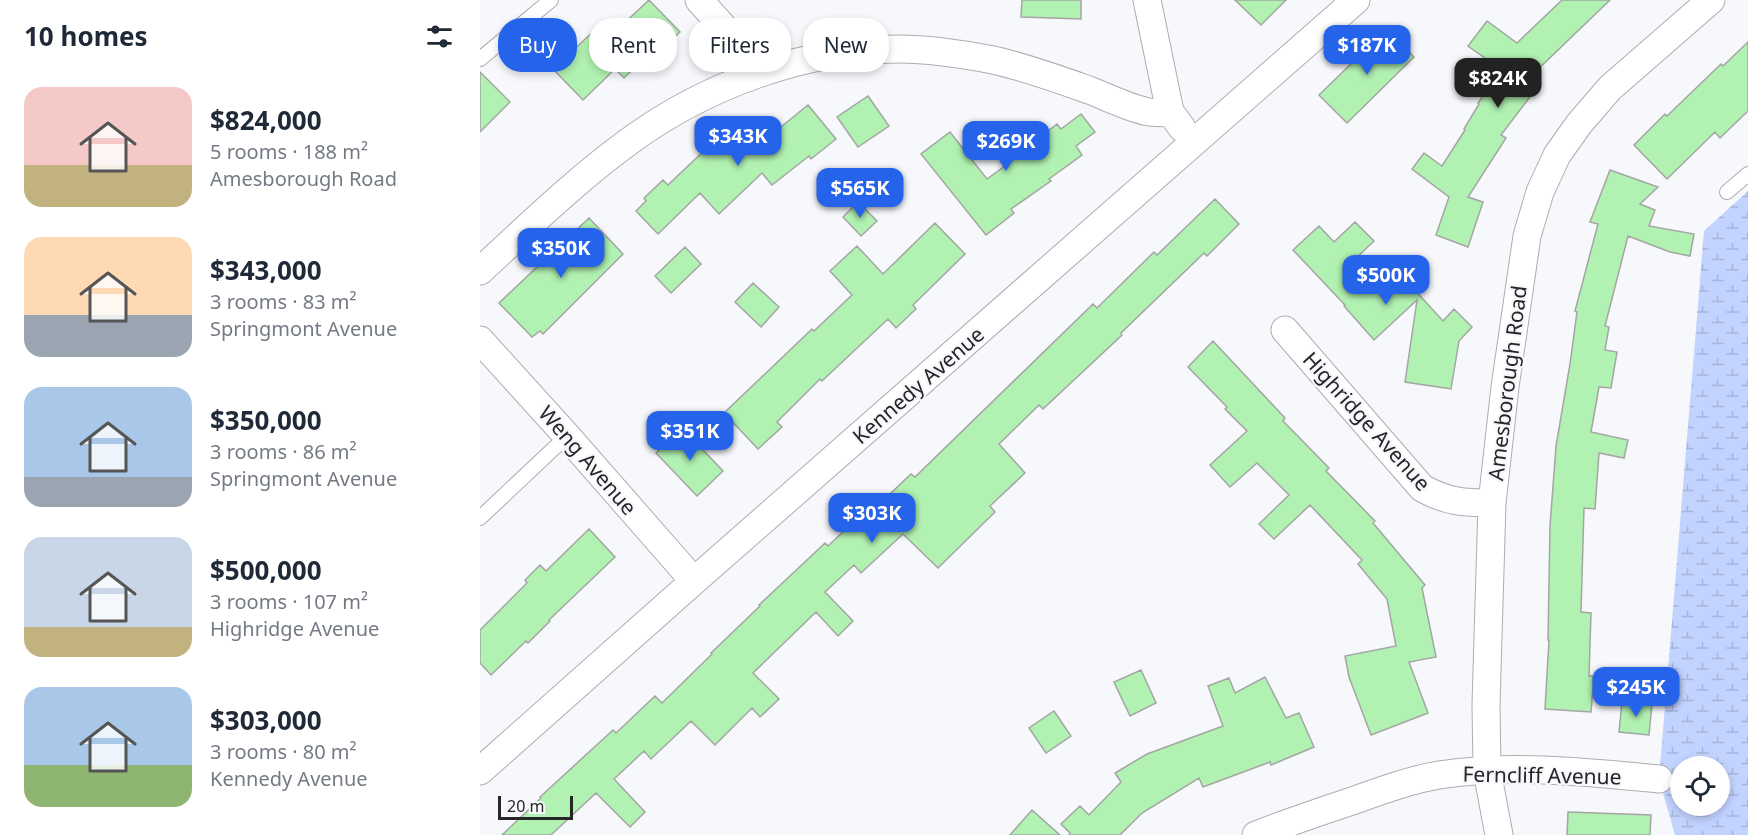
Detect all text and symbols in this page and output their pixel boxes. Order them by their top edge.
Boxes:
text: 10 homes [24,18,148,54]
chip: Buy [498,18,577,72]
chip: Rent [589,18,677,72]
chip: Filters [689,18,791,72]
chip: New [803,18,889,72]
icon: filters [423,20,456,53]
pin: $187K [1325,25,1409,76]
text: $187K [1337,31,1397,58]
pin: $824K [1456,58,1540,109]
text: $824K [1468,64,1528,91]
text: $824,000 [210,102,322,138]
icon: home [72,111,144,183]
pin: $343K [696,116,780,167]
pin: $269K [964,121,1048,172]
text: $343K [708,122,768,149]
text: $269K [976,127,1036,154]
text: 5 rooms · 188 m² [210,138,368,165]
text: Amesborough Road [210,165,397,192]
pin: $565K [818,168,902,219]
text: $565K [830,174,890,201]
pin: $350K [519,228,603,279]
text: $350K [531,234,591,261]
text: $343,000 [210,252,322,288]
pin: $500K [1344,255,1428,306]
icon: home [72,261,144,333]
text: $500K [1356,261,1416,288]
street label: Amesborough Road [1481,284,1533,482]
text: 3 rooms · 83 m² [210,288,357,315]
text: Springmont Avenue [210,315,397,342]
street label: Kennedy Avenue [846,320,990,450]
street label: Highridge Avenue [1297,346,1437,496]
street label: Weng Avenue [533,399,643,521]
text: $350,000 [210,402,322,438]
icon: home [72,411,144,483]
pin: $351K [648,411,732,462]
text: $351K [660,417,720,444]
text: 3 rooms · 86 m² [210,438,357,465]
text: Springmont Avenue [210,465,397,492]
pin: $303K [830,493,914,544]
text: $303K [842,499,902,526]
text: $500,000 [210,552,322,588]
icon: home [72,561,144,633]
text: 3 rooms · 107 m² [210,588,368,615]
text: Highridge Avenue [210,615,379,642]
pin: $245K [1594,667,1678,718]
text: $245K [1606,673,1666,700]
text: $303,000 [210,702,322,738]
icon: home [72,711,144,783]
text: 3 rooms · 80 m² [210,738,357,765]
map controls [1670,756,1730,816]
button: locate [1670,756,1730,816]
street label: Ferncliff Avenue [1462,760,1622,790]
text: Kennedy Avenue [210,765,368,792]
scale bar [498,793,573,820]
text: 20 m [507,795,544,817]

